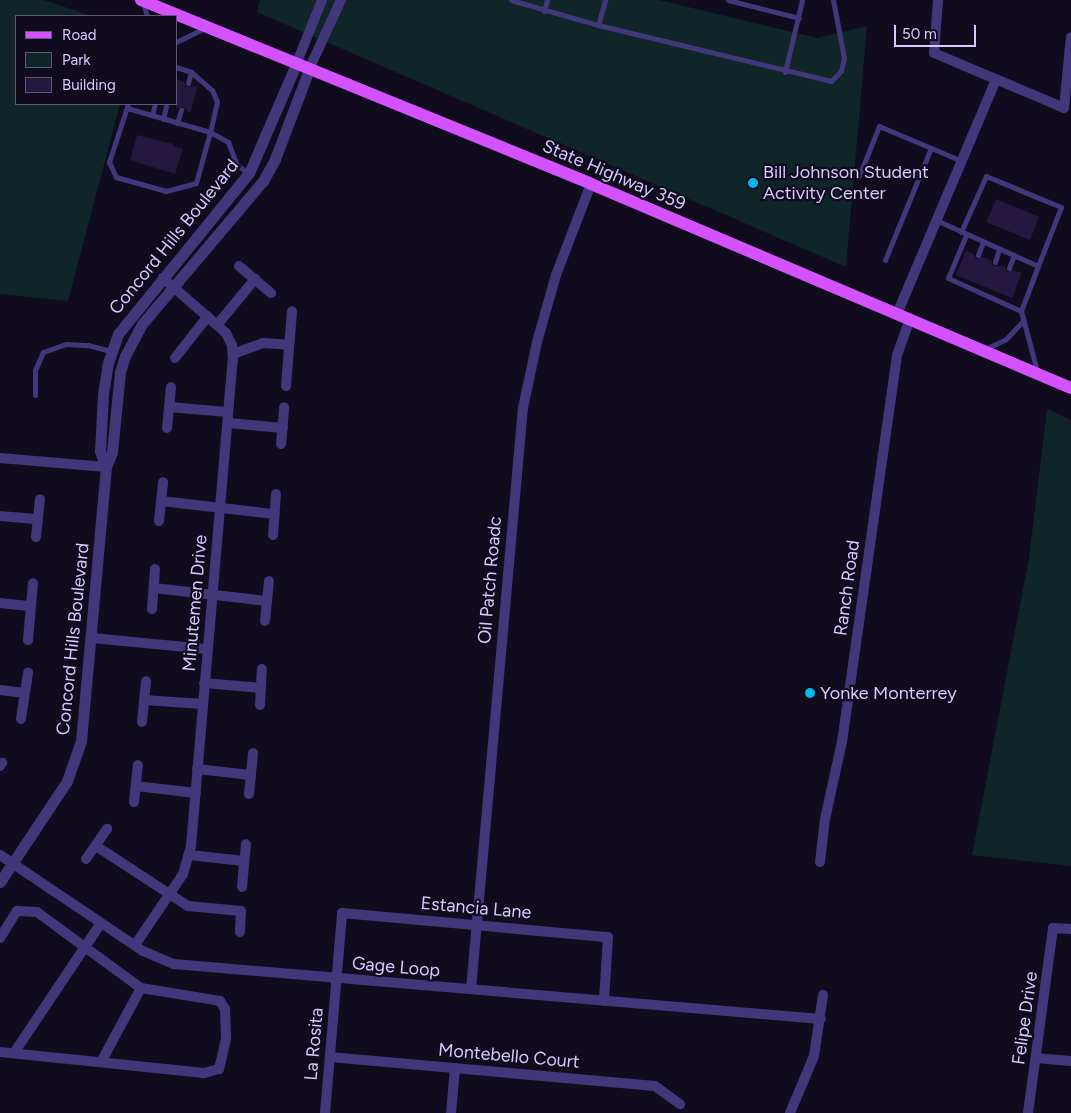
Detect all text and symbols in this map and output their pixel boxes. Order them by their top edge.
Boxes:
legend [15,15,178,105]
scale bar [896,15,978,47]
text: 50 m [902,25,937,43]
text: Road [62,26,97,44]
text: Park [62,51,91,69]
text: Building [62,76,116,94]
street label: State Highway 359 [539,135,689,215]
street label: Concord Hills Boulevard [105,155,243,319]
place label: Bill Johnson Student Activity Center [763,162,929,204]
marker: Bill Johnson Student Activity Center [747,177,759,189]
street label: Oil Patch Roadc [474,515,506,645]
street label: Minutemen Drive [178,534,212,672]
street label: Ranch Road [830,539,864,637]
street label: Concord Hills Boulevard [52,542,94,736]
place label: Yonke Monterrey [820,682,957,704]
marker: Yonke Monterrey [804,687,816,699]
street label: Estancia Lane [420,892,532,924]
street label: Gage Loop [351,952,441,982]
street label: Felipe Drive [1008,970,1042,1066]
street label: La Rosita [300,1007,328,1081]
street label: Montebello Court [437,1039,581,1073]

